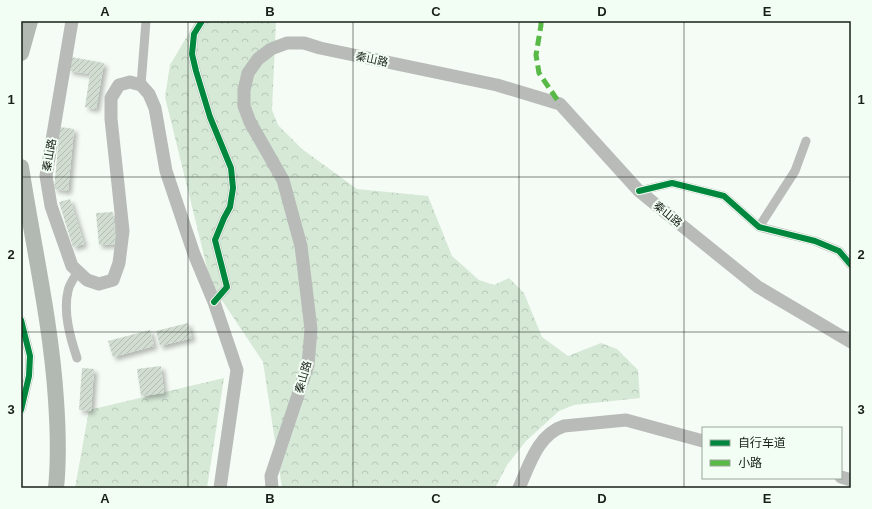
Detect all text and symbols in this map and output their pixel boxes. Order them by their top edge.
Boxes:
text: A [100,4,110,19]
text: B [265,4,275,19]
text: C [431,4,441,19]
text: D [597,4,607,19]
text: E [763,4,772,19]
street label: 秦山路 [355,50,389,68]
text: 1 [7,92,15,107]
text: 1 [857,92,865,107]
street label: 秦山路 [40,138,58,172]
street label: 秦山路 [651,199,685,229]
text: 2 [7,247,15,262]
text: 2 [857,247,865,262]
street label: 秦山路 [293,359,313,395]
text: 3 [7,402,15,417]
text: 3 [857,402,865,417]
legend [702,427,842,479]
text: 自行车道 [738,436,786,450]
text: 小路 [738,456,762,470]
text: A [100,491,110,506]
text: B [265,491,275,506]
text: C [431,491,441,506]
text: D [597,491,607,506]
text: E [763,491,772,506]

